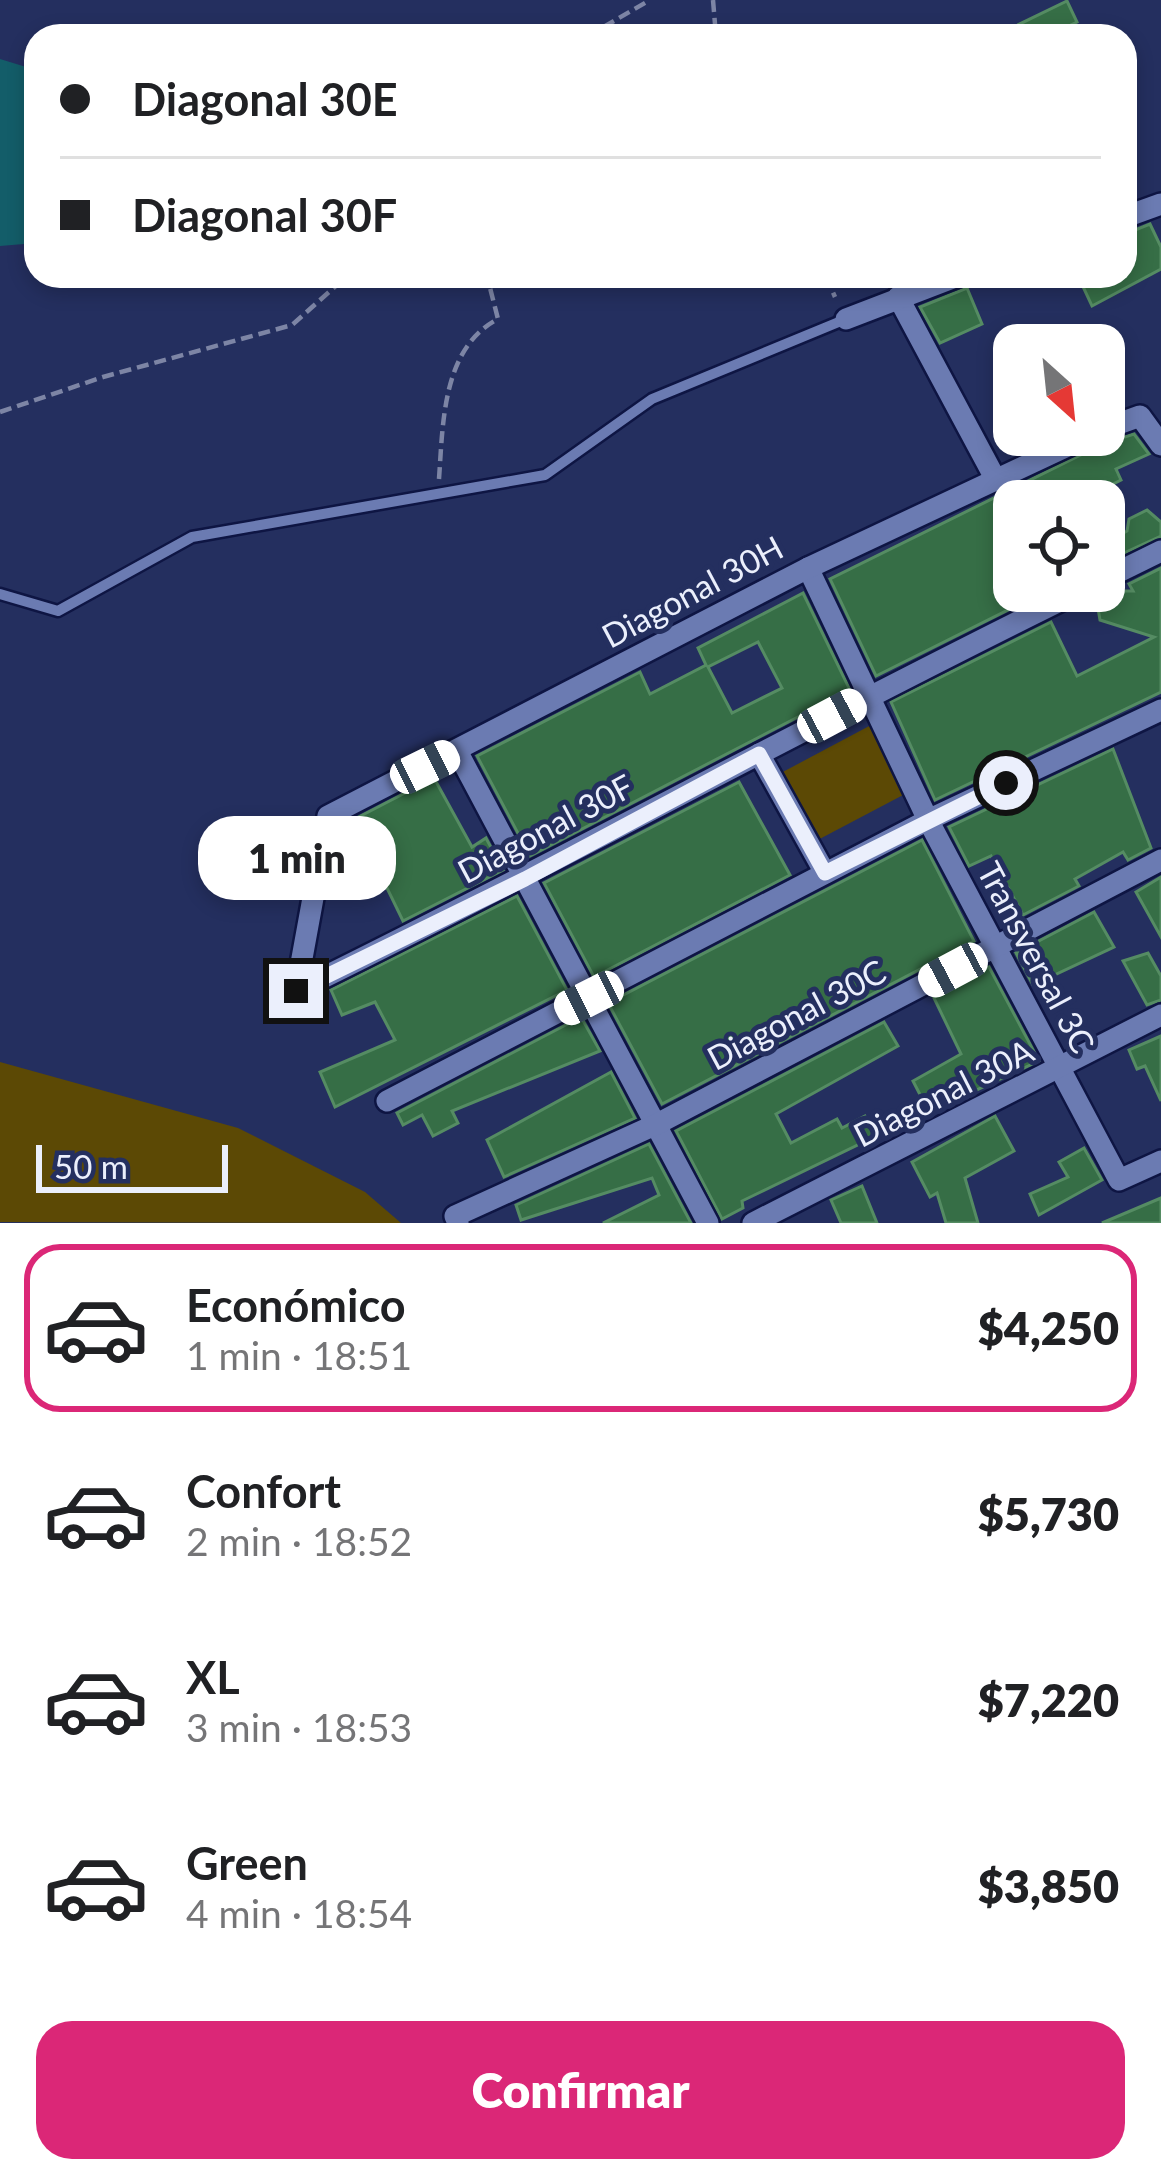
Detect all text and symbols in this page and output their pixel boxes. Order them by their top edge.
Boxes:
text: Diagonal 30E [132,72,398,126]
text: Diagonal 30F [132,188,397,242]
north arrow [993,324,1125,456]
map controls [993,324,1125,612]
button: locate [993,480,1125,612]
street label: Diagonal 30H [595,527,789,655]
car [792,683,872,749]
car [385,735,465,799]
route start [979,756,1033,810]
street label: Diagonal 30F [451,765,639,891]
callout: 1 min [197,817,395,901]
text: 1 min [248,835,346,881]
street label: Transversal 3C [970,855,1104,1059]
car [913,937,993,1003]
street label: Diagonal 30C [700,950,892,1078]
route end [269,964,323,1018]
car [549,966,629,1030]
street label: Diagonal 30A [846,1029,1040,1154]
scale bar [36,1139,228,1192]
text: 50 m [54,1146,128,1186]
icon: car [42,1274,150,1382]
text: Económico [186,1278,406,1332]
text: $4,250 [978,1301,1119,1355]
text: 1 min · 18:51 [186,1332,412,1378]
icon: car [42,1460,150,1568]
text: Confort [186,1464,341,1518]
text: $5,730 [978,1487,1119,1541]
text: 2 min · 18:52 [186,1518,412,1564]
icon: car [42,1646,150,1754]
text: XL [186,1650,240,1704]
text: $7,220 [978,1673,1119,1727]
text: 3 min · 18:53 [186,1704,412,1750]
icon: car [42,1832,150,1940]
text: Green [186,1836,308,1890]
text: $3,850 [978,1859,1119,1913]
text: 4 min · 18:54 [186,1890,412,1936]
button: Confirmar [36,2021,1125,2159]

